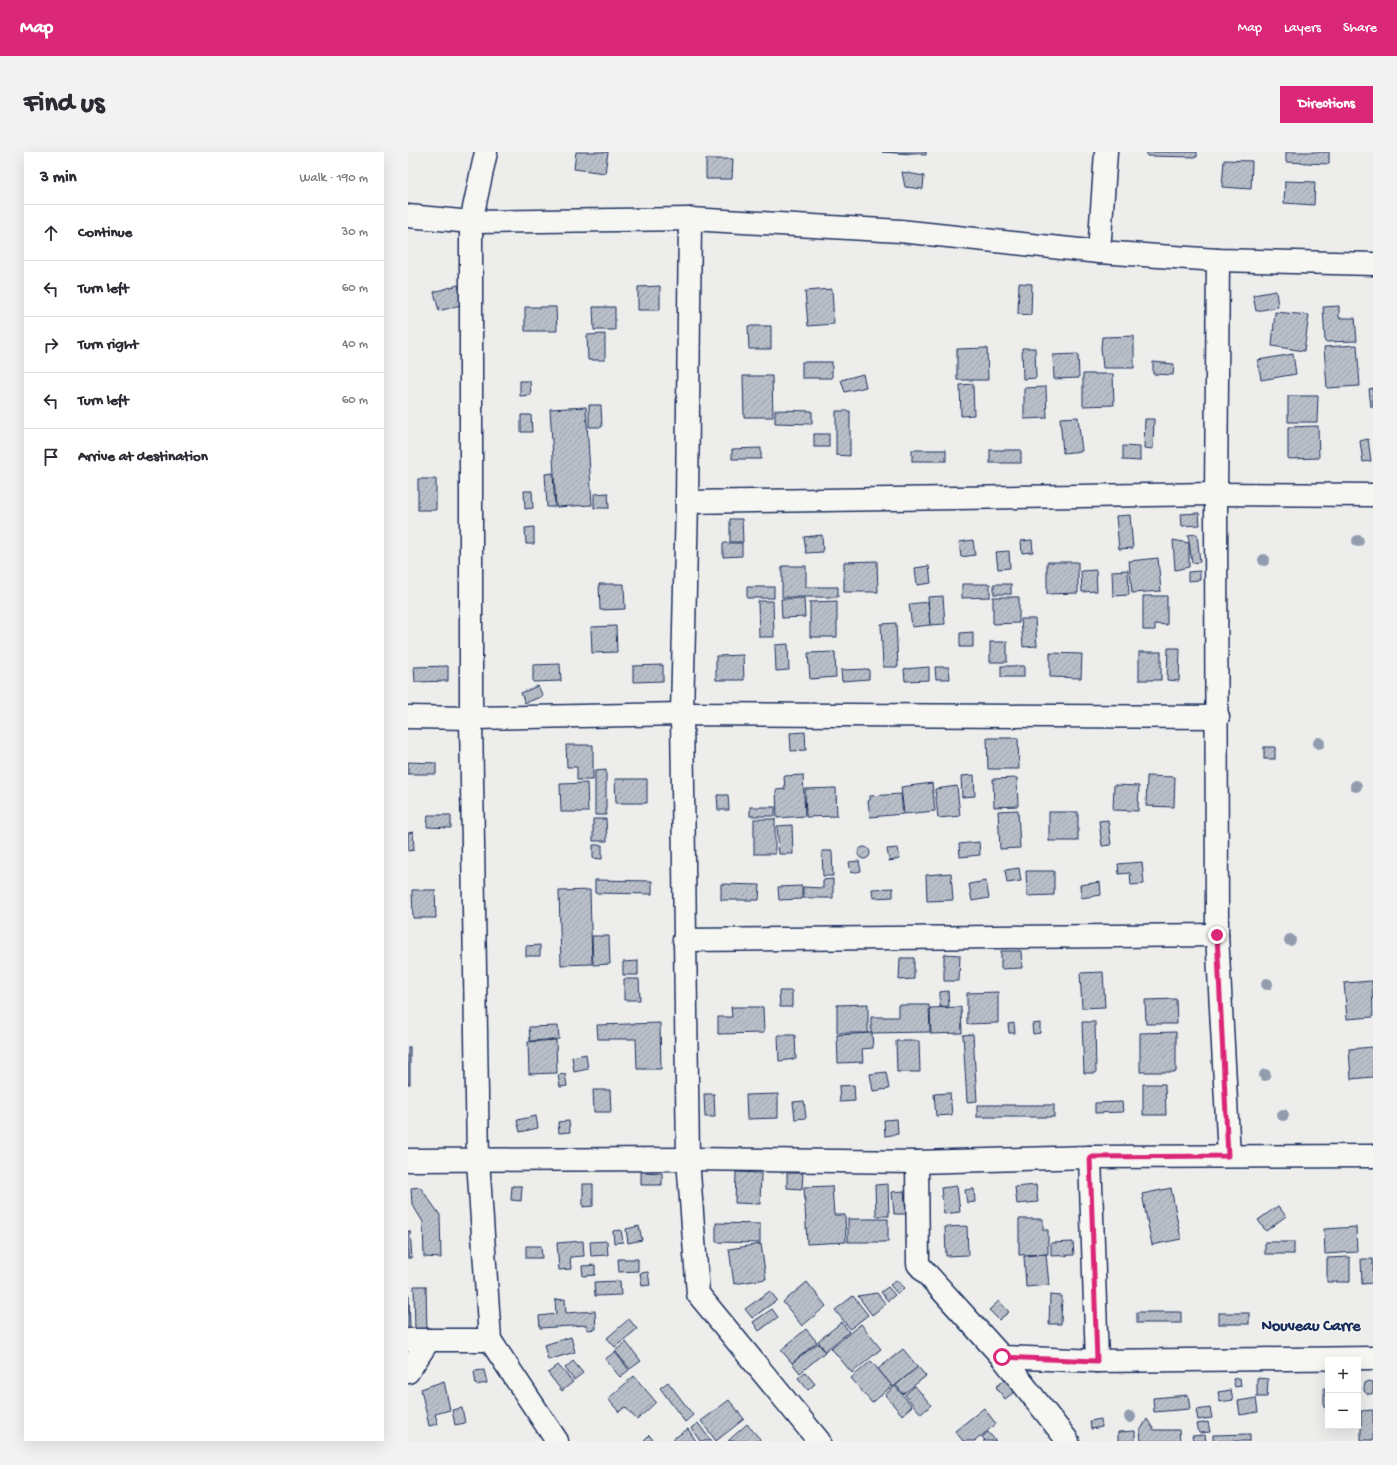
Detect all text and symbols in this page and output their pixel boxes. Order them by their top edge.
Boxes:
text: Map [20,17,53,40]
text: Map [1238,20,1262,37]
text: Layers [1284,20,1321,37]
text: Share [1343,20,1377,37]
button: Directions [1280,86,1373,123]
text: Find us [24,88,104,121]
text: 3 min [40,168,77,188]
text: Walk · 190 m [299,171,368,186]
icon: ahead [40,222,62,244]
text: Continue [78,224,132,242]
text: 30 m [342,225,368,240]
icon: left [40,278,62,300]
text: Turn left [78,280,129,298]
text: 60 m [342,281,368,296]
icon: right [40,334,62,356]
text: Turn right [78,336,138,354]
text: 40 m [342,337,368,352]
icon: left [40,390,62,412]
text: Turn left [78,392,129,410]
text: 60 m [342,393,368,408]
icon: arrive [40,446,62,468]
text: Arrive at destination [78,448,208,466]
route end [1208,926,1226,944]
district label: Nouveau Carre [1262,1318,1361,1337]
route start [993,1348,1011,1366]
map controls [1325,1357,1361,1429]
button: + [1325,1357,1361,1393]
button: − [1325,1393,1361,1429]

